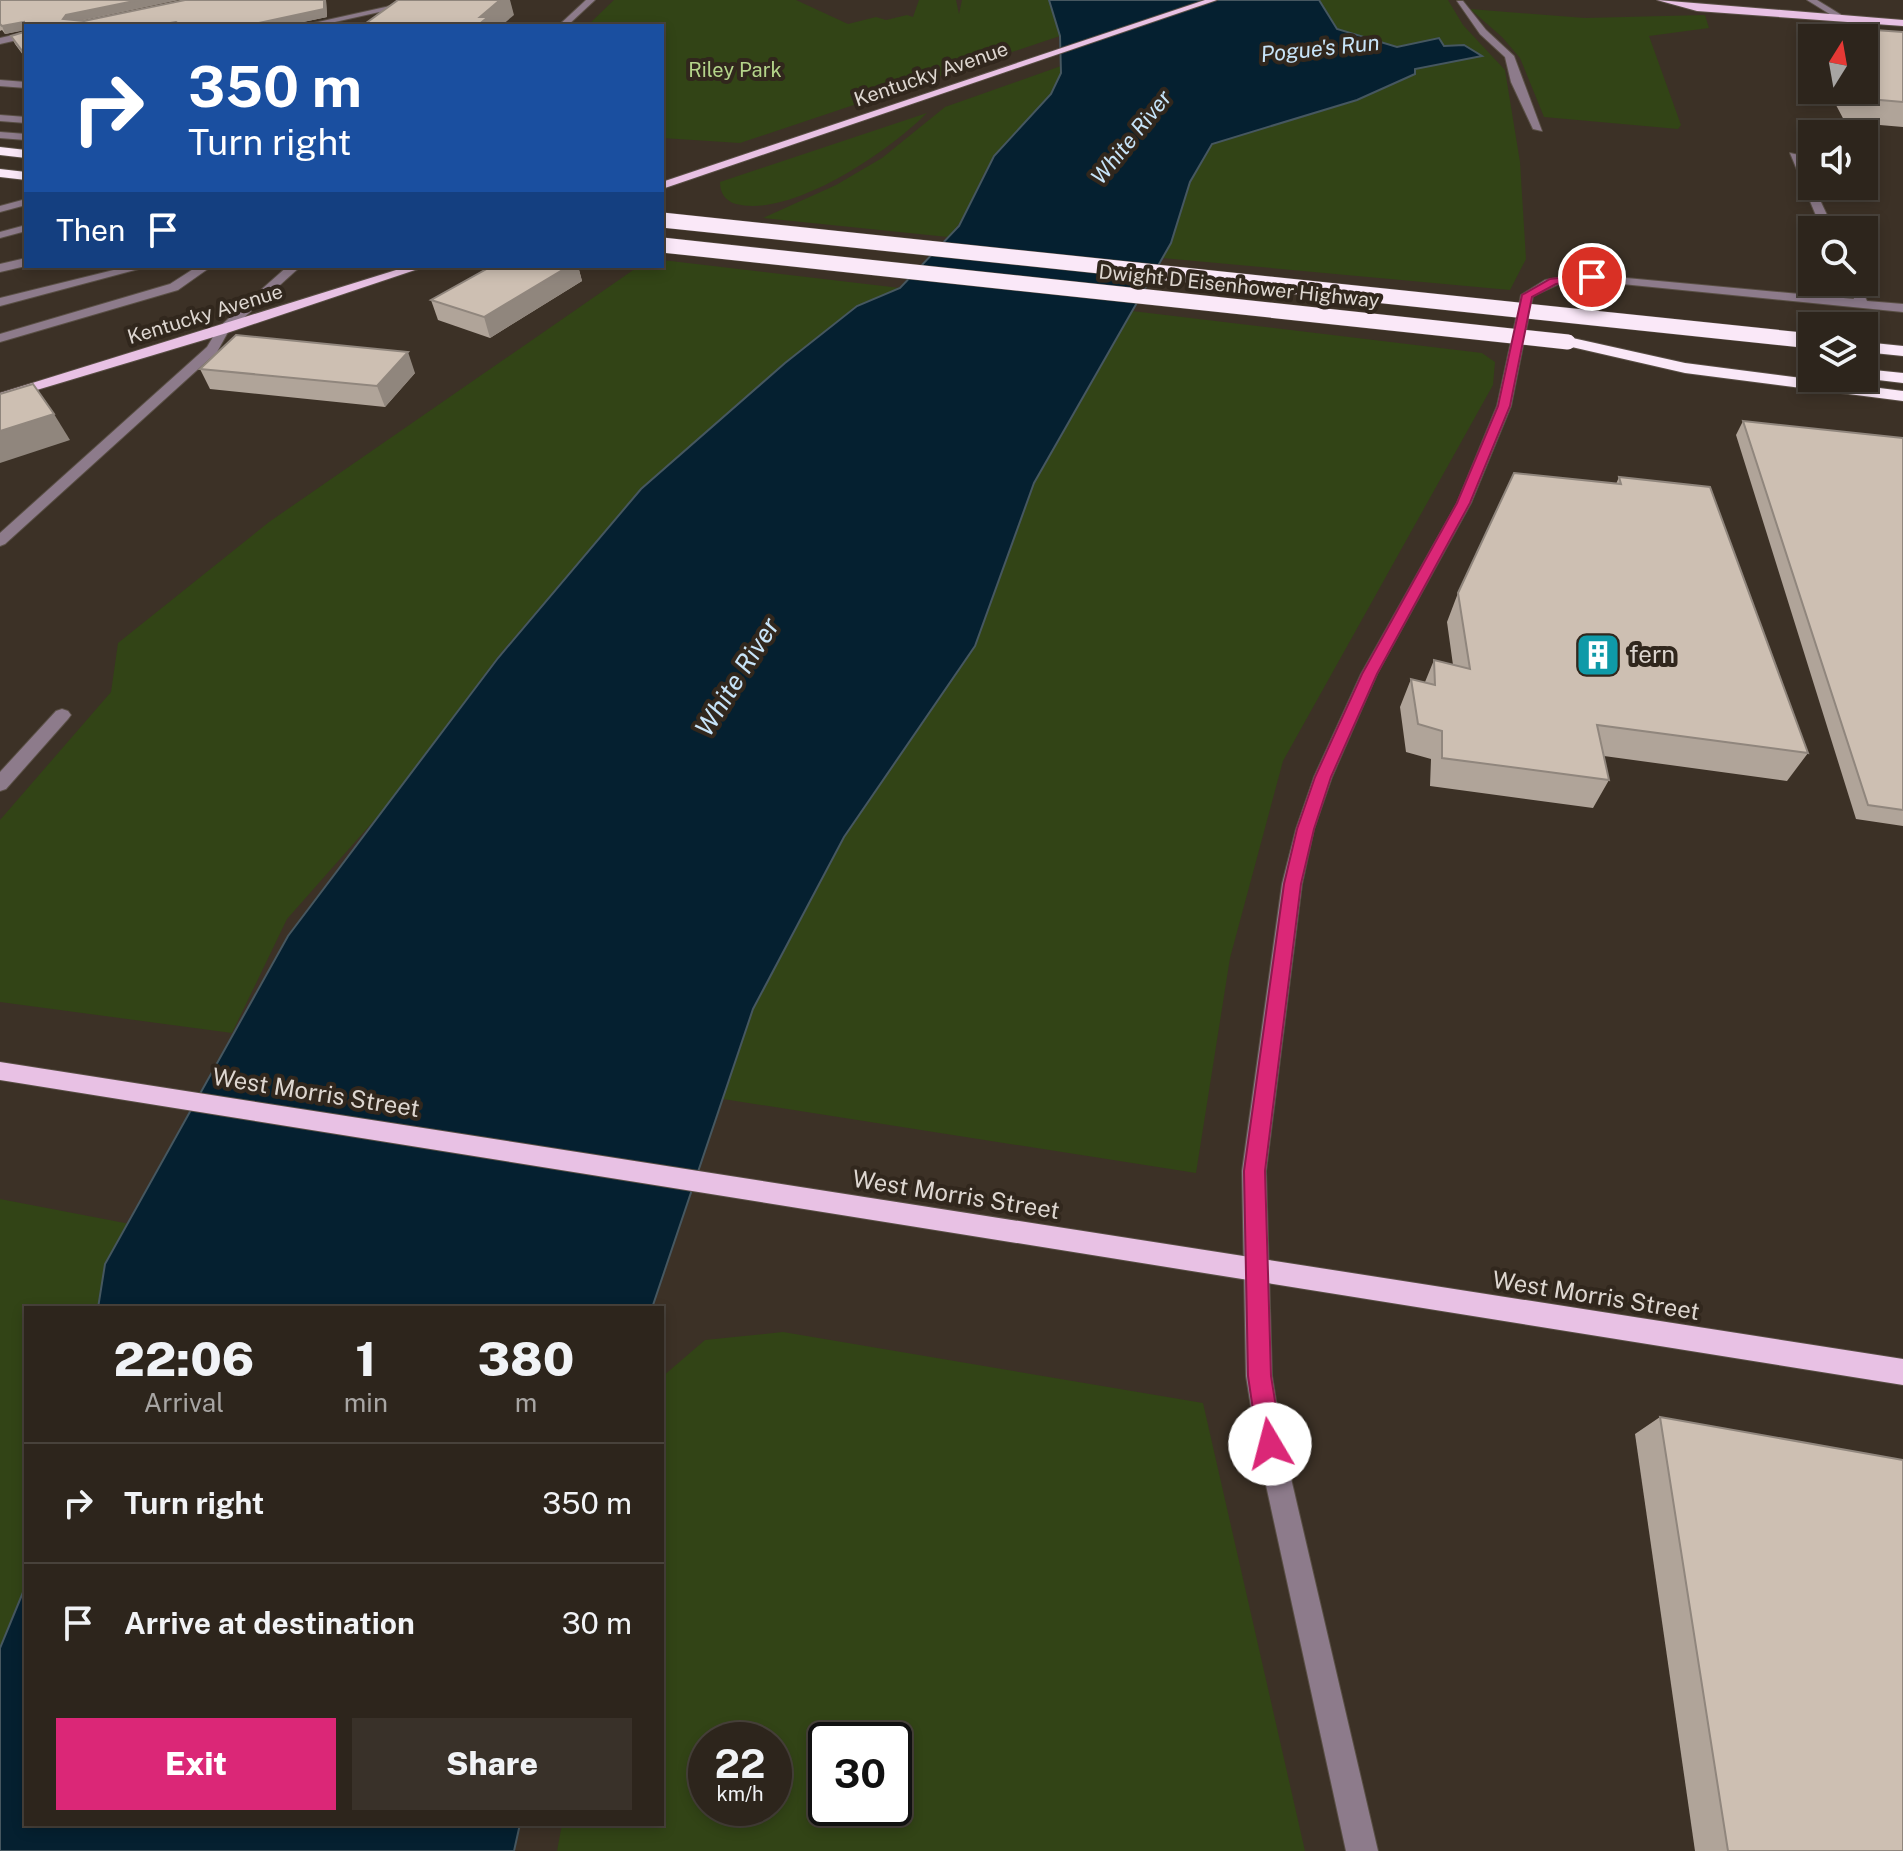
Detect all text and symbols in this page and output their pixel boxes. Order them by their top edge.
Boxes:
north arrow [1798,24,1878,104]
map controls [1798,24,1878,392]
water label: Pogue's Run [1259,29,1381,67]
street label: Kentucky Avenue [851,36,1011,112]
text: 350 m [188,54,362,120]
icon: right [56,56,160,160]
park label: Riley Park [688,58,782,82]
water label: White River [1085,84,1177,189]
button: sound [1798,120,1878,200]
text: Turn right [188,121,351,163]
icon: arrive [141,208,185,252]
text: Then [56,212,125,248]
button: search [1798,216,1878,296]
pin [1558,243,1626,311]
icon: arrive [1570,255,1614,299]
street label: Dwight D Eisenhower Highway [1097,259,1381,313]
street label: Kentucky Avenue [124,279,286,349]
button: layers [1798,312,1878,392]
water label: White River [688,612,785,742]
building icon: fern [1574,631,1622,679]
place label: fern [1629,640,1675,668]
street label: West Morris Street [210,1062,422,1122]
street label: West Morris Street [850,1164,1062,1224]
street label: West Morris Street [1490,1265,1702,1325]
text: 22:06 [114,1330,254,1387]
text: 1 [355,1330,376,1387]
text: 380 [478,1330,574,1387]
text: Arrival [144,1387,224,1418]
text: min [344,1387,388,1418]
text: m [515,1387,537,1418]
position arrow [1228,1402,1312,1486]
icon: right [56,1481,100,1525]
text: Turn right [124,1485,264,1521]
text: 350 m [542,1485,632,1521]
icon: arrive [56,1601,100,1645]
text: Arrive at destination [124,1605,415,1641]
text: 30 m [562,1605,632,1641]
button: Exit [56,1718,336,1810]
button: Share [352,1718,632,1810]
speed limit sign: 30 [808,1722,912,1826]
text: 22 [715,1740,765,1787]
text: km/h [716,1782,764,1806]

